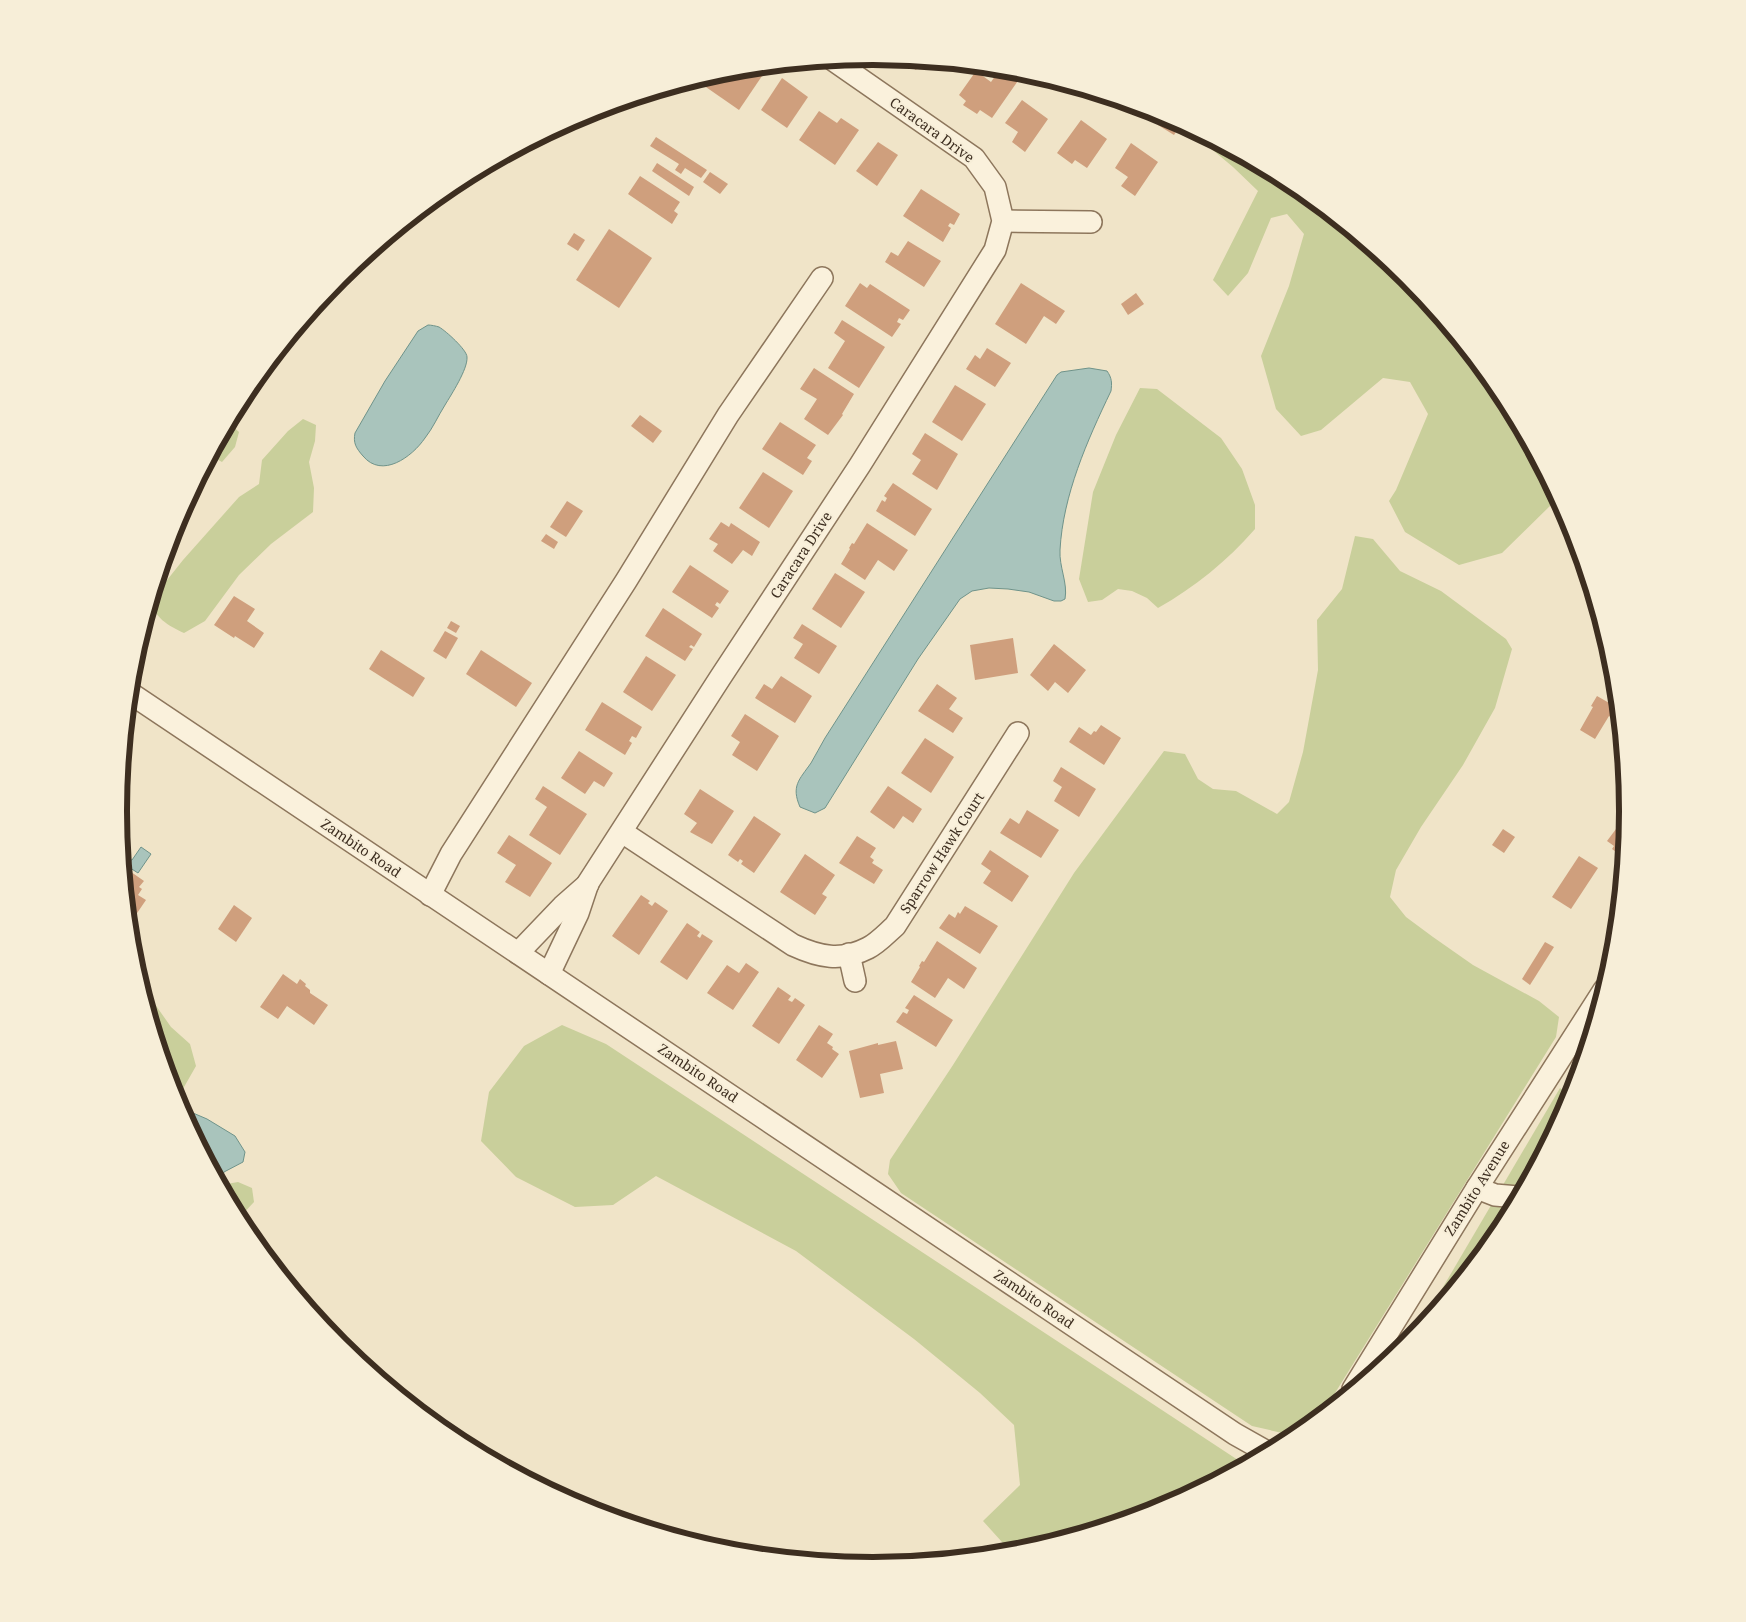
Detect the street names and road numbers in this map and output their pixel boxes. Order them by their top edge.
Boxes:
street label: Caracara Drive [886,92,978,167]
street label: Caracara Drive [765,508,836,602]
street label: Sparrow Hawk Court [895,788,988,917]
street label: Zambito Road [317,814,405,882]
street label: Zambito Road [654,1039,742,1107]
street label: Zambito Avenue [1440,1136,1514,1239]
street label: Zambito Road [990,1265,1078,1333]

